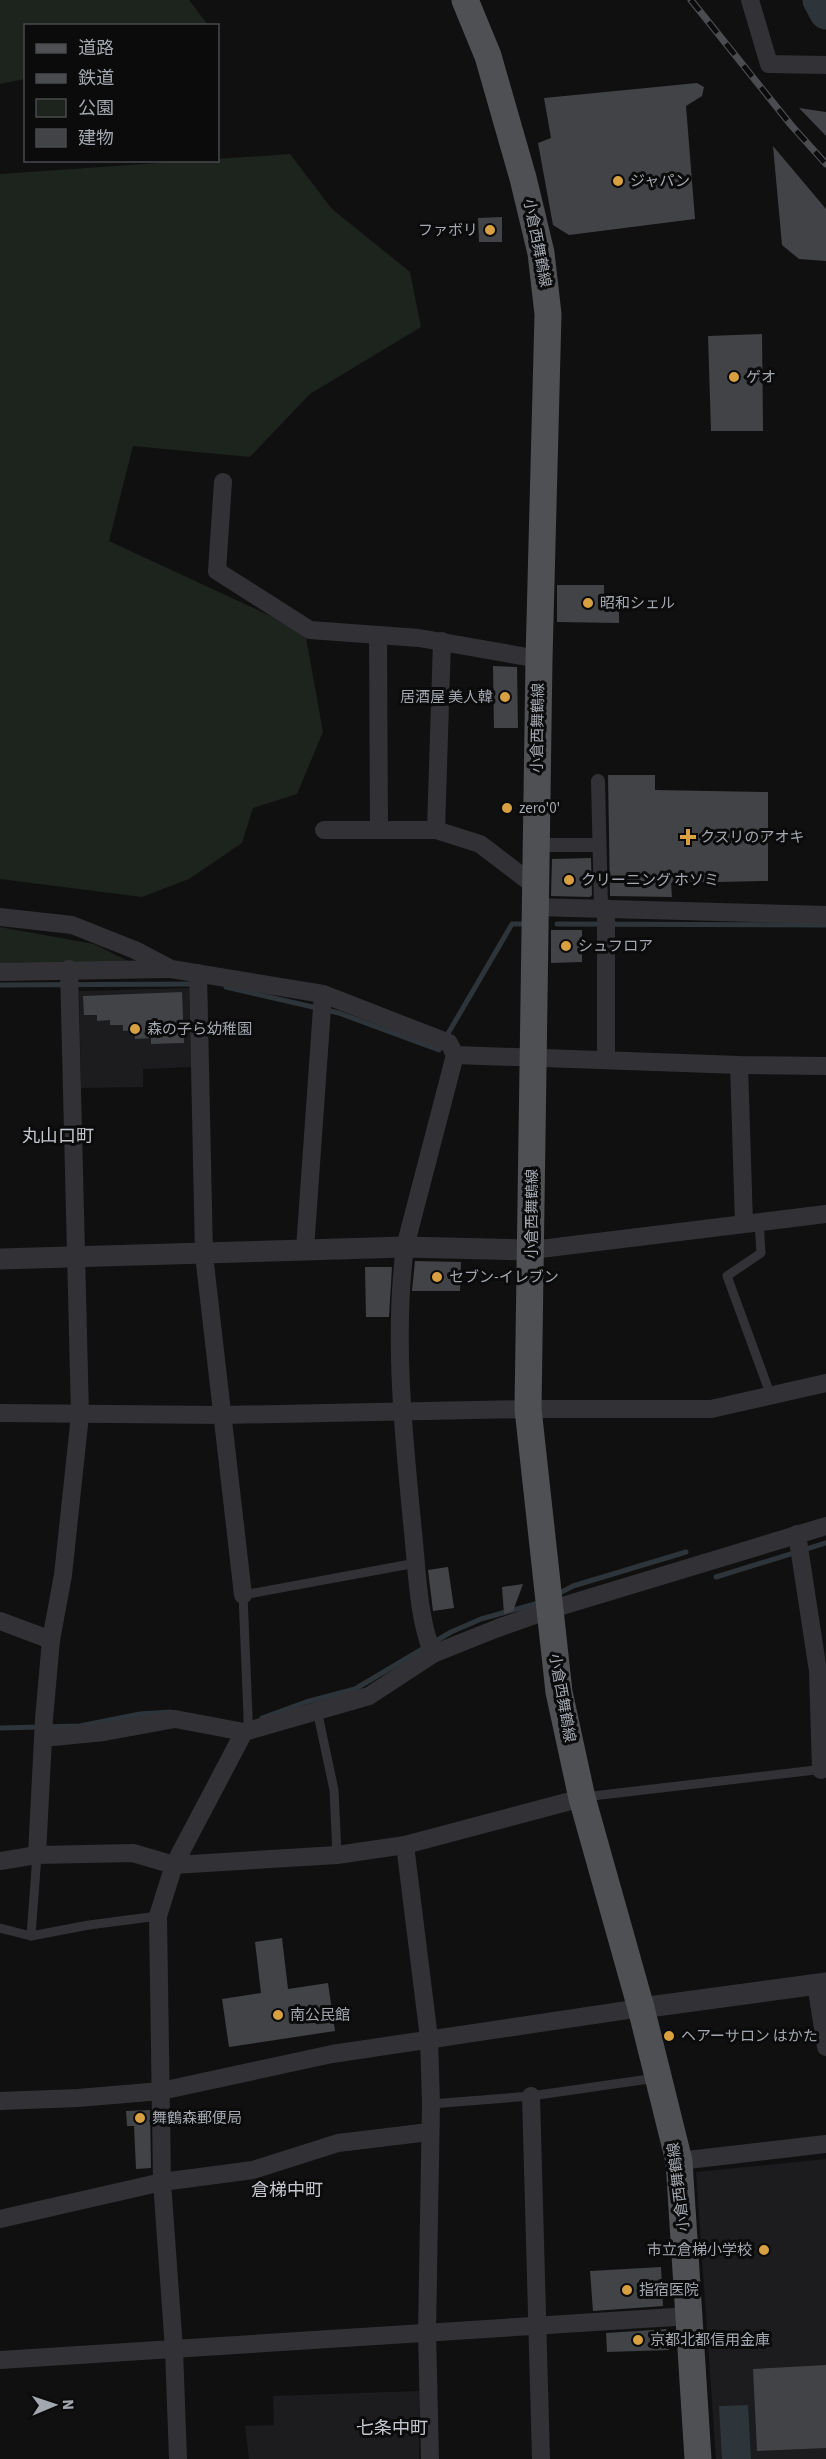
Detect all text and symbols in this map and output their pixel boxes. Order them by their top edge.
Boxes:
legend [24,24,219,162]
text: 道路 [78,36,114,61]
text: 鉄道 [78,66,114,91]
text: 公園 [78,96,114,121]
text: 建物 [78,126,114,151]
place label: ジャパン [630,171,690,192]
marker: ジャパン [611,174,625,188]
street label: 小倉西舞鶴線 [518,197,556,289]
place label: ファボリ [418,220,478,241]
marker: ファボリ [483,223,497,237]
place label: ゲオ [746,367,776,388]
marker: ゲオ [727,370,741,384]
place label: 昭和シェル [600,593,675,614]
marker: 昭和シェル [581,596,595,610]
street label: 小倉西舞鶴線 [527,683,549,773]
place label: 居酒屋 美人韓 [400,687,493,708]
marker: 居酒屋 美人韓 [498,690,512,704]
place label: zero'0' [519,798,560,819]
marker: zero'0' [500,801,514,815]
place label: クスリのアオキ [700,827,805,848]
marker: クスリのアオキ [681,830,695,844]
place label: クリーニング ホソミ [581,870,719,891]
marker: クリーニング ホソミ [562,873,576,887]
place label: シュフロア [578,936,653,957]
marker: シュフロア [559,939,573,953]
place label: 森の子ら幼稚園 [147,1019,252,1040]
marker: 森の子ら幼稚園 [128,1022,142,1036]
district label: 丸山口町 [22,1124,94,1149]
street label: 小倉西舞鶴線 [522,1169,543,1259]
place label: セブン-イレブン [449,1267,559,1288]
marker: セブン-イレブン [430,1270,444,1284]
street label: 小倉西舞鶴線 [544,1652,580,1744]
place label: 南公民館 [290,2005,350,2026]
marker: 南公民館 [271,2008,285,2022]
place label: ヘアーサロン はかた [681,2026,818,2047]
marker: ヘアーサロン はかた [662,2029,676,2043]
place label: 舞鶴森郵便局 [152,2108,242,2129]
marker: 舞鶴森郵便局 [133,2111,147,2125]
street label: 小倉西舞鶴線 [663,2141,695,2233]
district label: 倉梯中町 [251,2178,323,2203]
place label: 市立倉梯小学校 [647,2240,752,2261]
marker: 市立倉梯小学校 [757,2243,771,2257]
place label: 指宿医院 [639,2280,699,2301]
marker: 指宿医院 [620,2283,634,2297]
place label: 京都北都信用金庫 [650,2330,770,2351]
marker: 京都北都信用金庫 [631,2333,645,2347]
north arrow [24,2375,84,2435]
text: N [57,2399,79,2410]
district label: 七条中町 [356,2416,428,2441]

